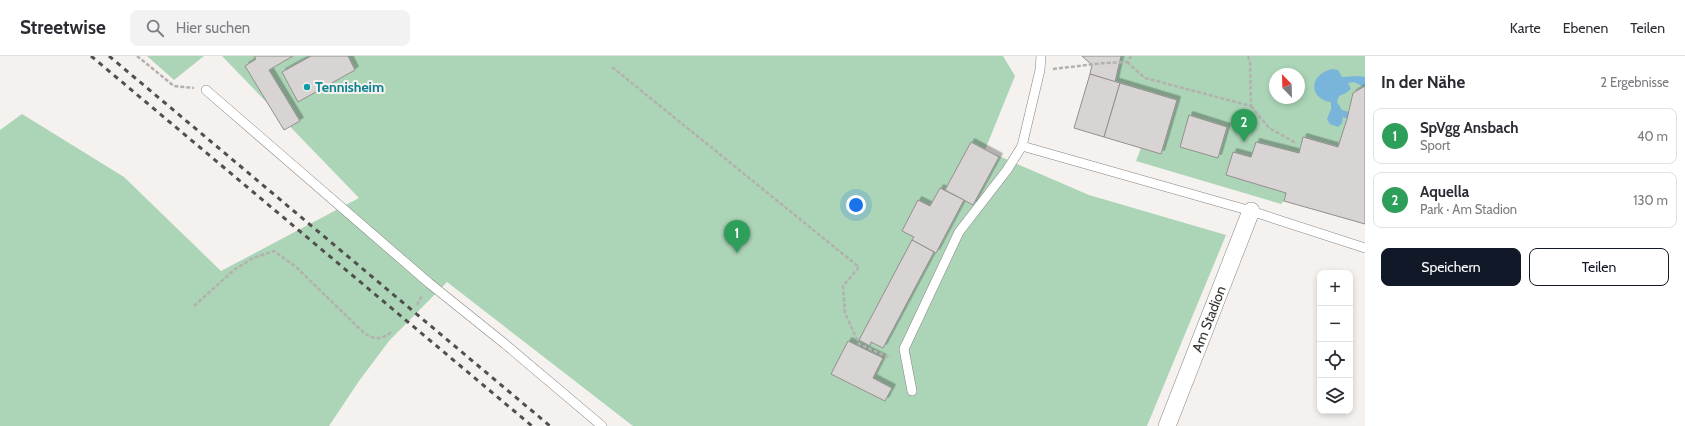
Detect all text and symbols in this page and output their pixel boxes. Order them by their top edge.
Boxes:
search box [130,10,410,46]
text: Streetwise [20,16,106,39]
icon: search [144,17,166,39]
text: Hier suchen [176,19,250,37]
text: Karte [1510,19,1541,37]
text: Ebenen [1563,19,1608,37]
text: Teilen [1630,19,1665,37]
north arrow [1269,68,1305,104]
text: In der Nähe [1381,72,1465,92]
text: 2 Ergebnisse [1600,74,1669,90]
place label: Tennisheim [315,78,384,96]
marker: Tennisheim [302,82,312,92]
pin: 2 [1231,109,1257,142]
text: SpVgg Ansbach [1420,119,1519,137]
text: 1 [1393,128,1397,144]
text: 40 m [1637,128,1668,144]
text: Sport [1420,137,1450,153]
text: Aquella [1420,183,1469,201]
text: 2 [1392,192,1398,208]
text: 130 m [1633,192,1668,208]
your location [846,195,866,215]
text: Park · Am Stadion [1420,201,1517,217]
pin: 1 [724,220,750,253]
button: Speichern [1381,248,1521,286]
button: Teilen [1529,248,1669,286]
map controls [1317,270,1353,414]
button: + [1317,270,1353,306]
street label: Am Stadion [1188,283,1230,355]
button: − [1317,306,1353,342]
button: locate [1317,342,1353,378]
button: layers [1317,378,1353,414]

